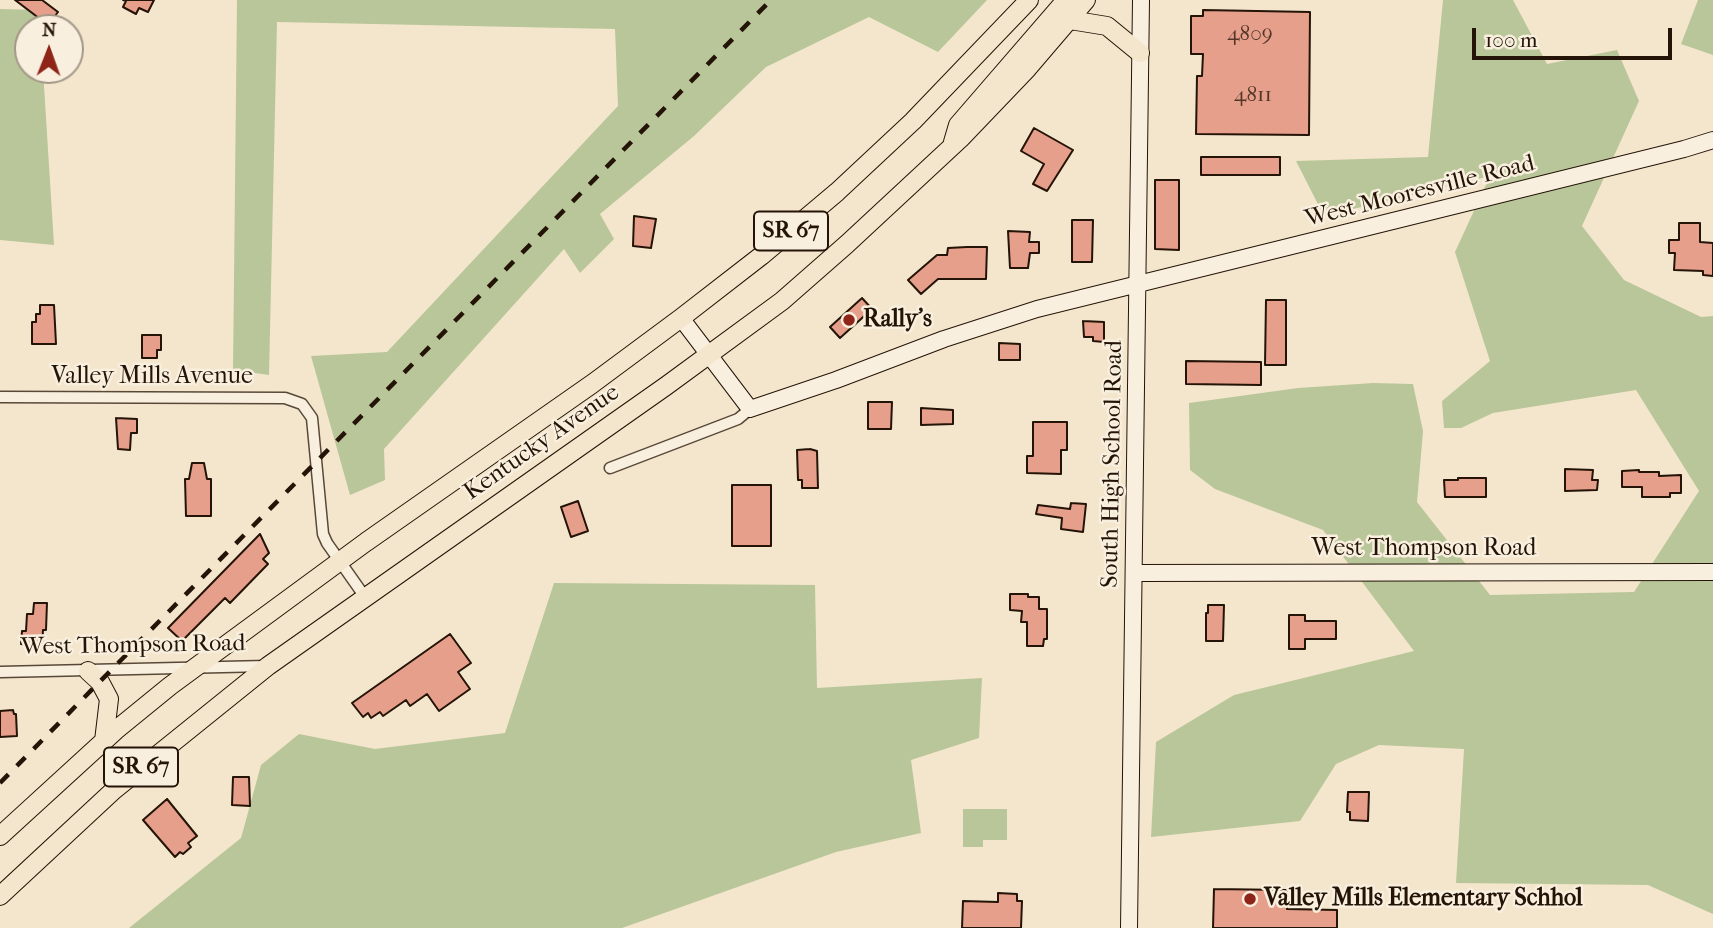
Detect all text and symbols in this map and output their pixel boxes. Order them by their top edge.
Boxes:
north arrow [14,14,84,84]
scale bar [1475,14,1674,58]
text: N [42,19,57,41]
house number: 4809 [1227,22,1273,48]
text: 100 m [1485,28,1538,52]
house number: 4811 [1234,83,1272,109]
street label: West Mooresville Road [1302,150,1538,234]
road number: SR 67 [754,212,828,250]
place label: Rally's [863,306,932,334]
marker: Rally's [841,312,857,328]
street label: South High School Road [1096,340,1130,588]
street label: Valley Mills Avenue [51,363,253,391]
street label: Kentucky Avenue [459,379,625,507]
street label: West Thompson Road [1312,535,1536,563]
street label: West Thompson Road [20,630,246,662]
road number: SR 67 [104,748,178,786]
place label: Valley Mills Elementary Schhol [1264,885,1583,913]
marker: Valley Mills Elementary Schhol [1242,891,1258,907]

